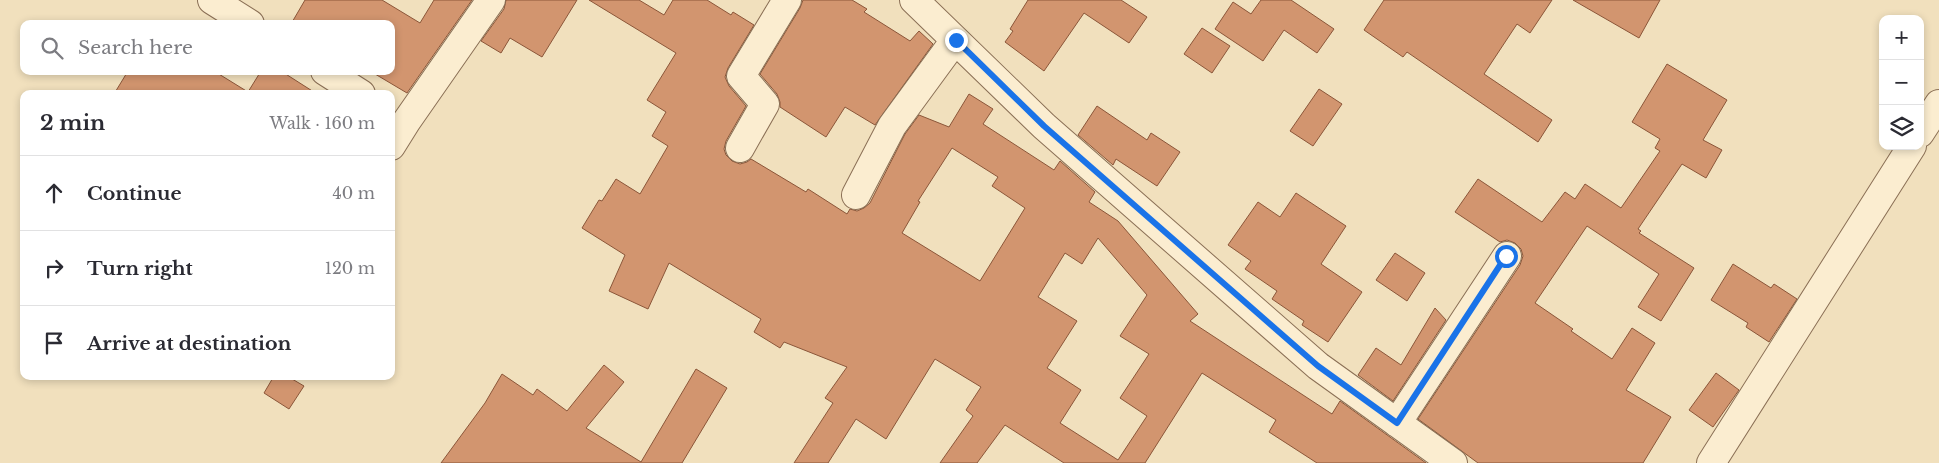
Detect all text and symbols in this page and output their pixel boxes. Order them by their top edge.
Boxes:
map controls [1879,15,1924,150]
button: + [1879,15,1924,60]
search box [20,20,395,75]
route end [945,29,968,52]
icon: search [38,34,66,62]
text: Search here [78,36,193,59]
button: − [1879,60,1924,105]
button: layers [1879,105,1924,150]
text: 2 min [40,110,105,136]
text: Walk · 160 m [270,113,375,133]
icon: ahead [40,179,68,207]
text: Continue [87,182,182,205]
text: 40 m [332,183,375,203]
route start [1495,245,1518,268]
icon: right [40,254,68,282]
text: Turn right [87,257,193,280]
text: 120 m [325,258,375,278]
icon: arrive [40,329,68,357]
text: Arrive at destination [87,332,291,355]

